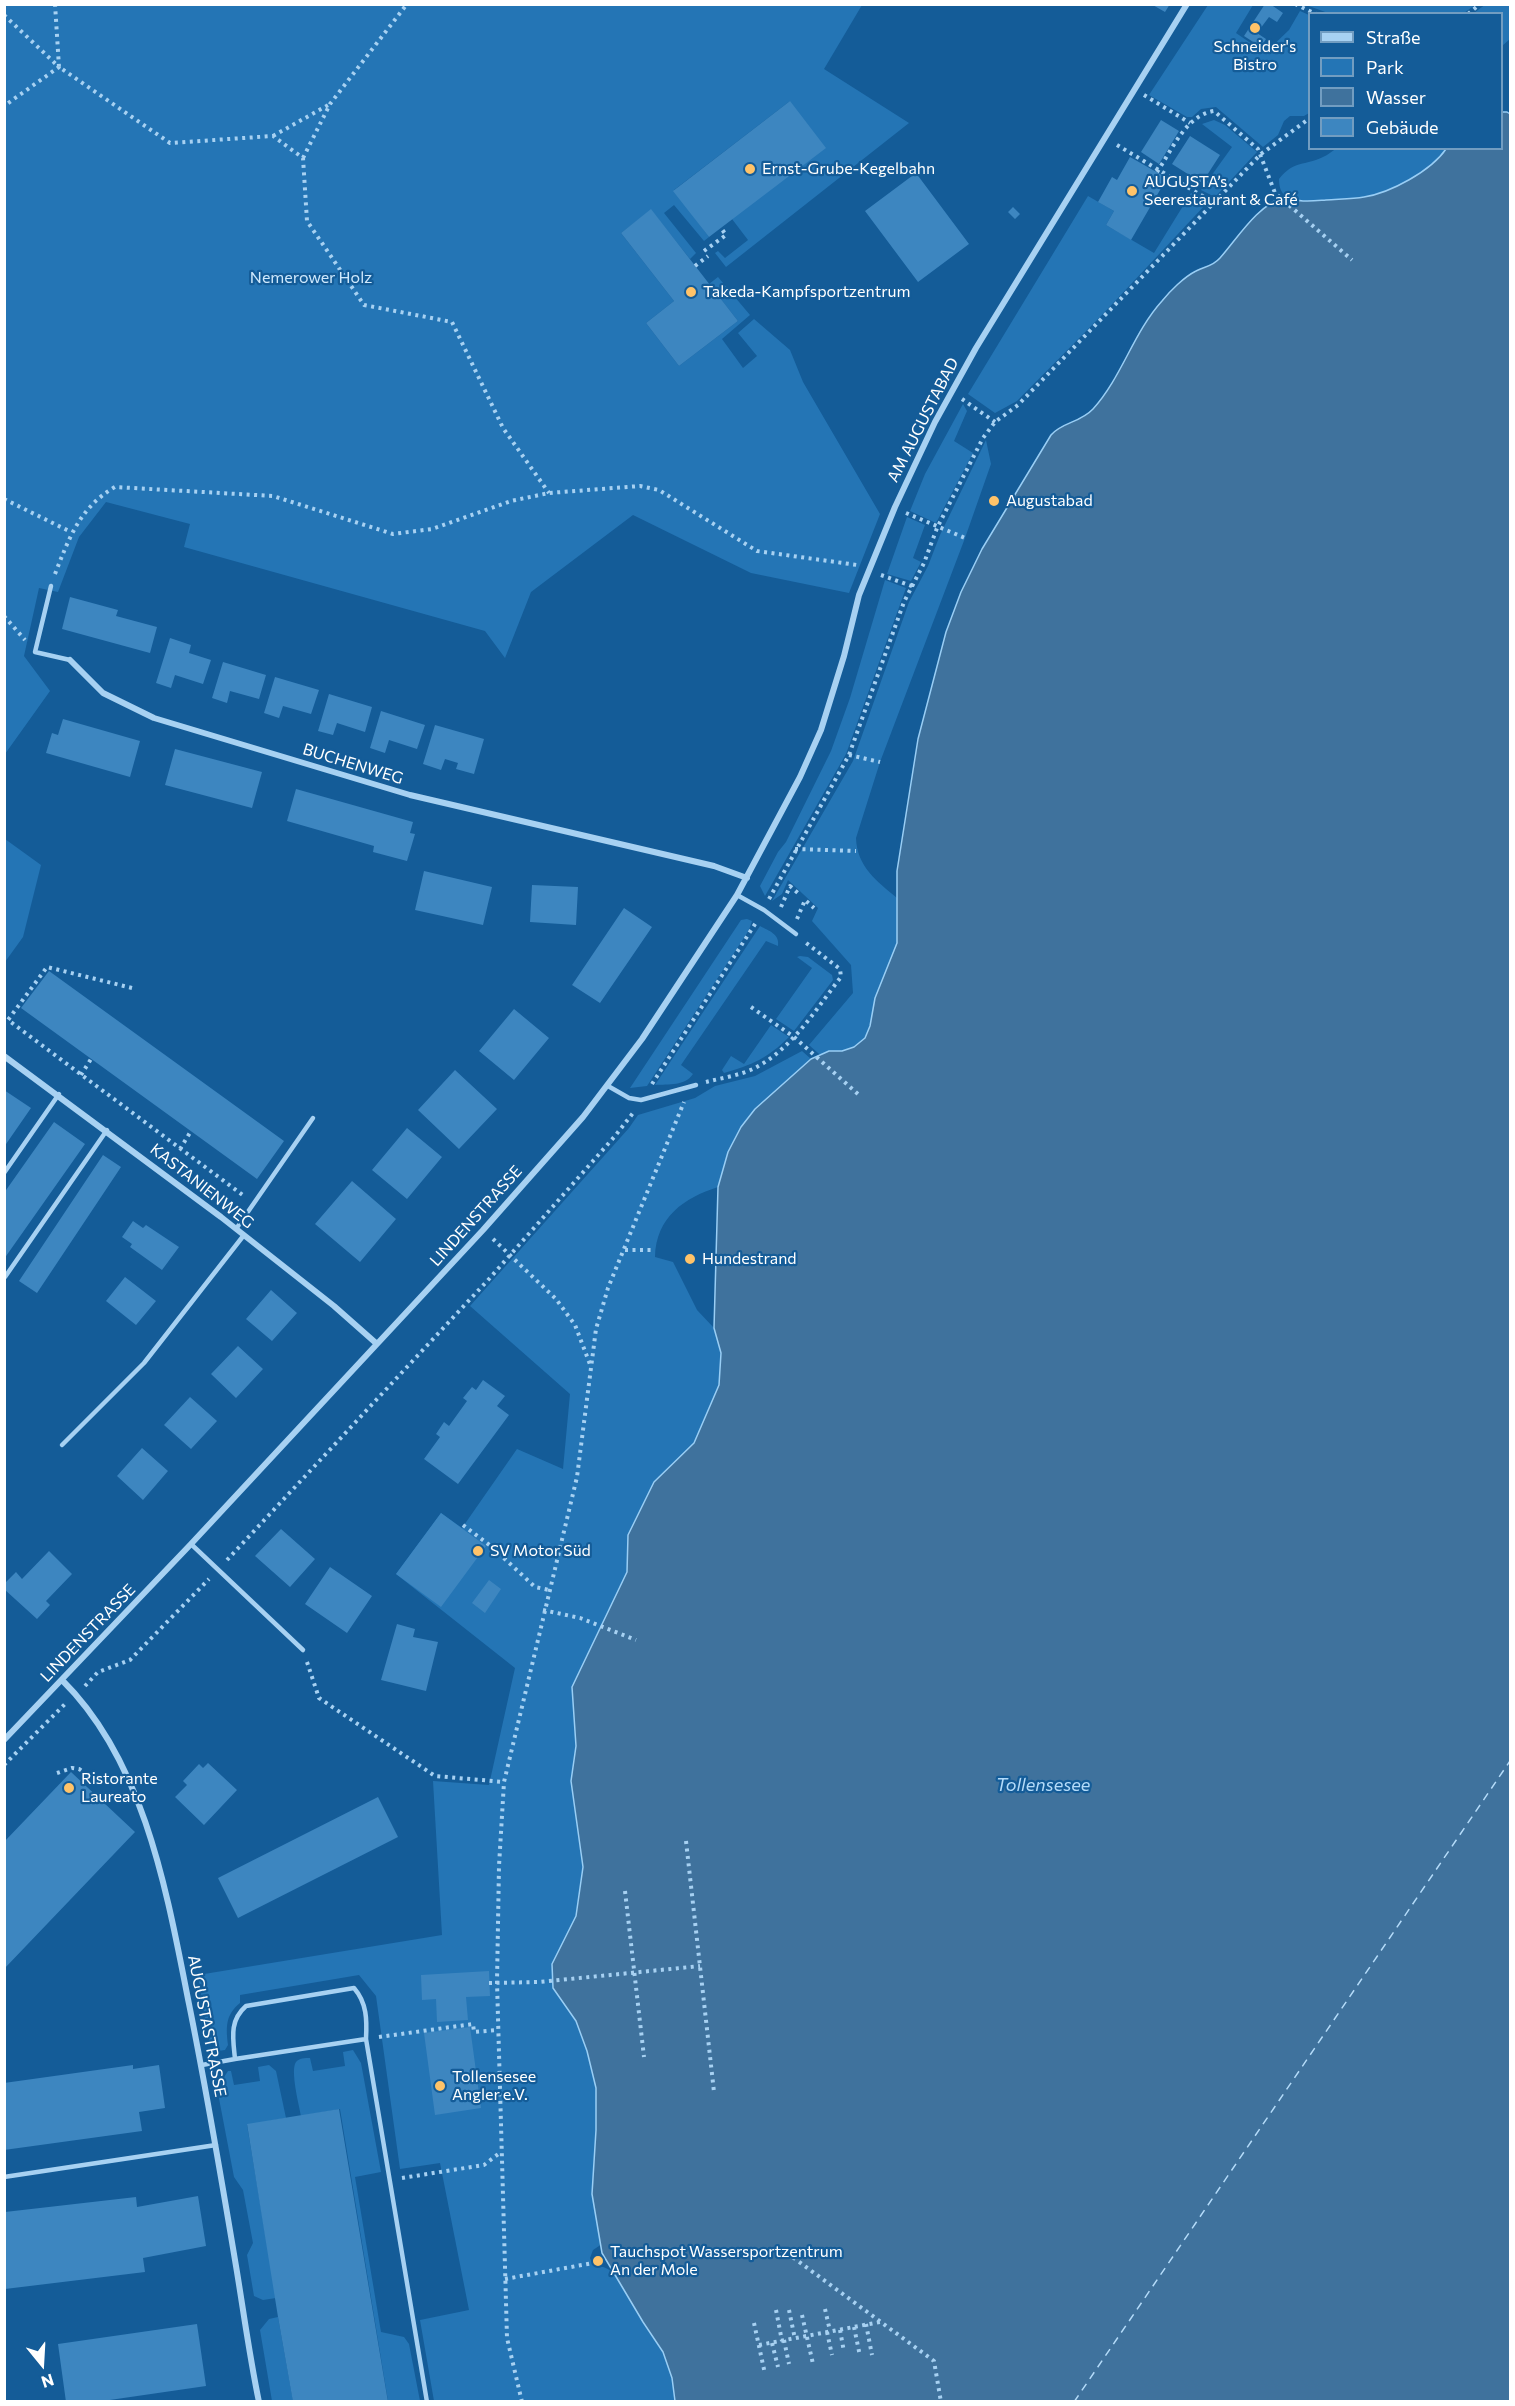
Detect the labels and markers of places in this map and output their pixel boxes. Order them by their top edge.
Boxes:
marker: Schneider's Bistro [1248,21,1262,35]
place label: Schneider's Bistro [1214,37,1296,75]
place label: Ernst-Grube-Kegelbahn [762,159,935,179]
marker: Ernst-Grube-Kegelbahn [743,162,757,176]
place label: AUGUSTA’s Seerestaurant & Café [1144,172,1298,210]
marker: AUGUSTA’s Seerestaurant & Café [1125,184,1139,198]
place label: Takeda-Kampfsportzentrum [703,282,911,302]
marker: Takeda-Kampfsportzentrum [684,285,698,299]
place label: Augustabad [1006,491,1093,511]
marker: Augustabad [987,494,1001,508]
place label: Hundestrand [702,1249,797,1269]
marker: Hundestrand [683,1252,697,1266]
place label: SV Motor Süd [490,1541,591,1561]
marker: SV Motor Süd [471,1544,485,1558]
place label: Ristorante Laureato [81,1769,158,1807]
marker: Ristorante Laureato [62,1781,76,1795]
place label: Tollensesee Angler e.V. [452,2067,536,2105]
marker: Tollensesee Angler e.V. [433,2079,447,2093]
place label: Tauchspot Wassersportzentrum An der Mole [610,2242,843,2280]
marker: Tauchspot Wassersportzentrum An der Mole [591,2254,605,2268]

